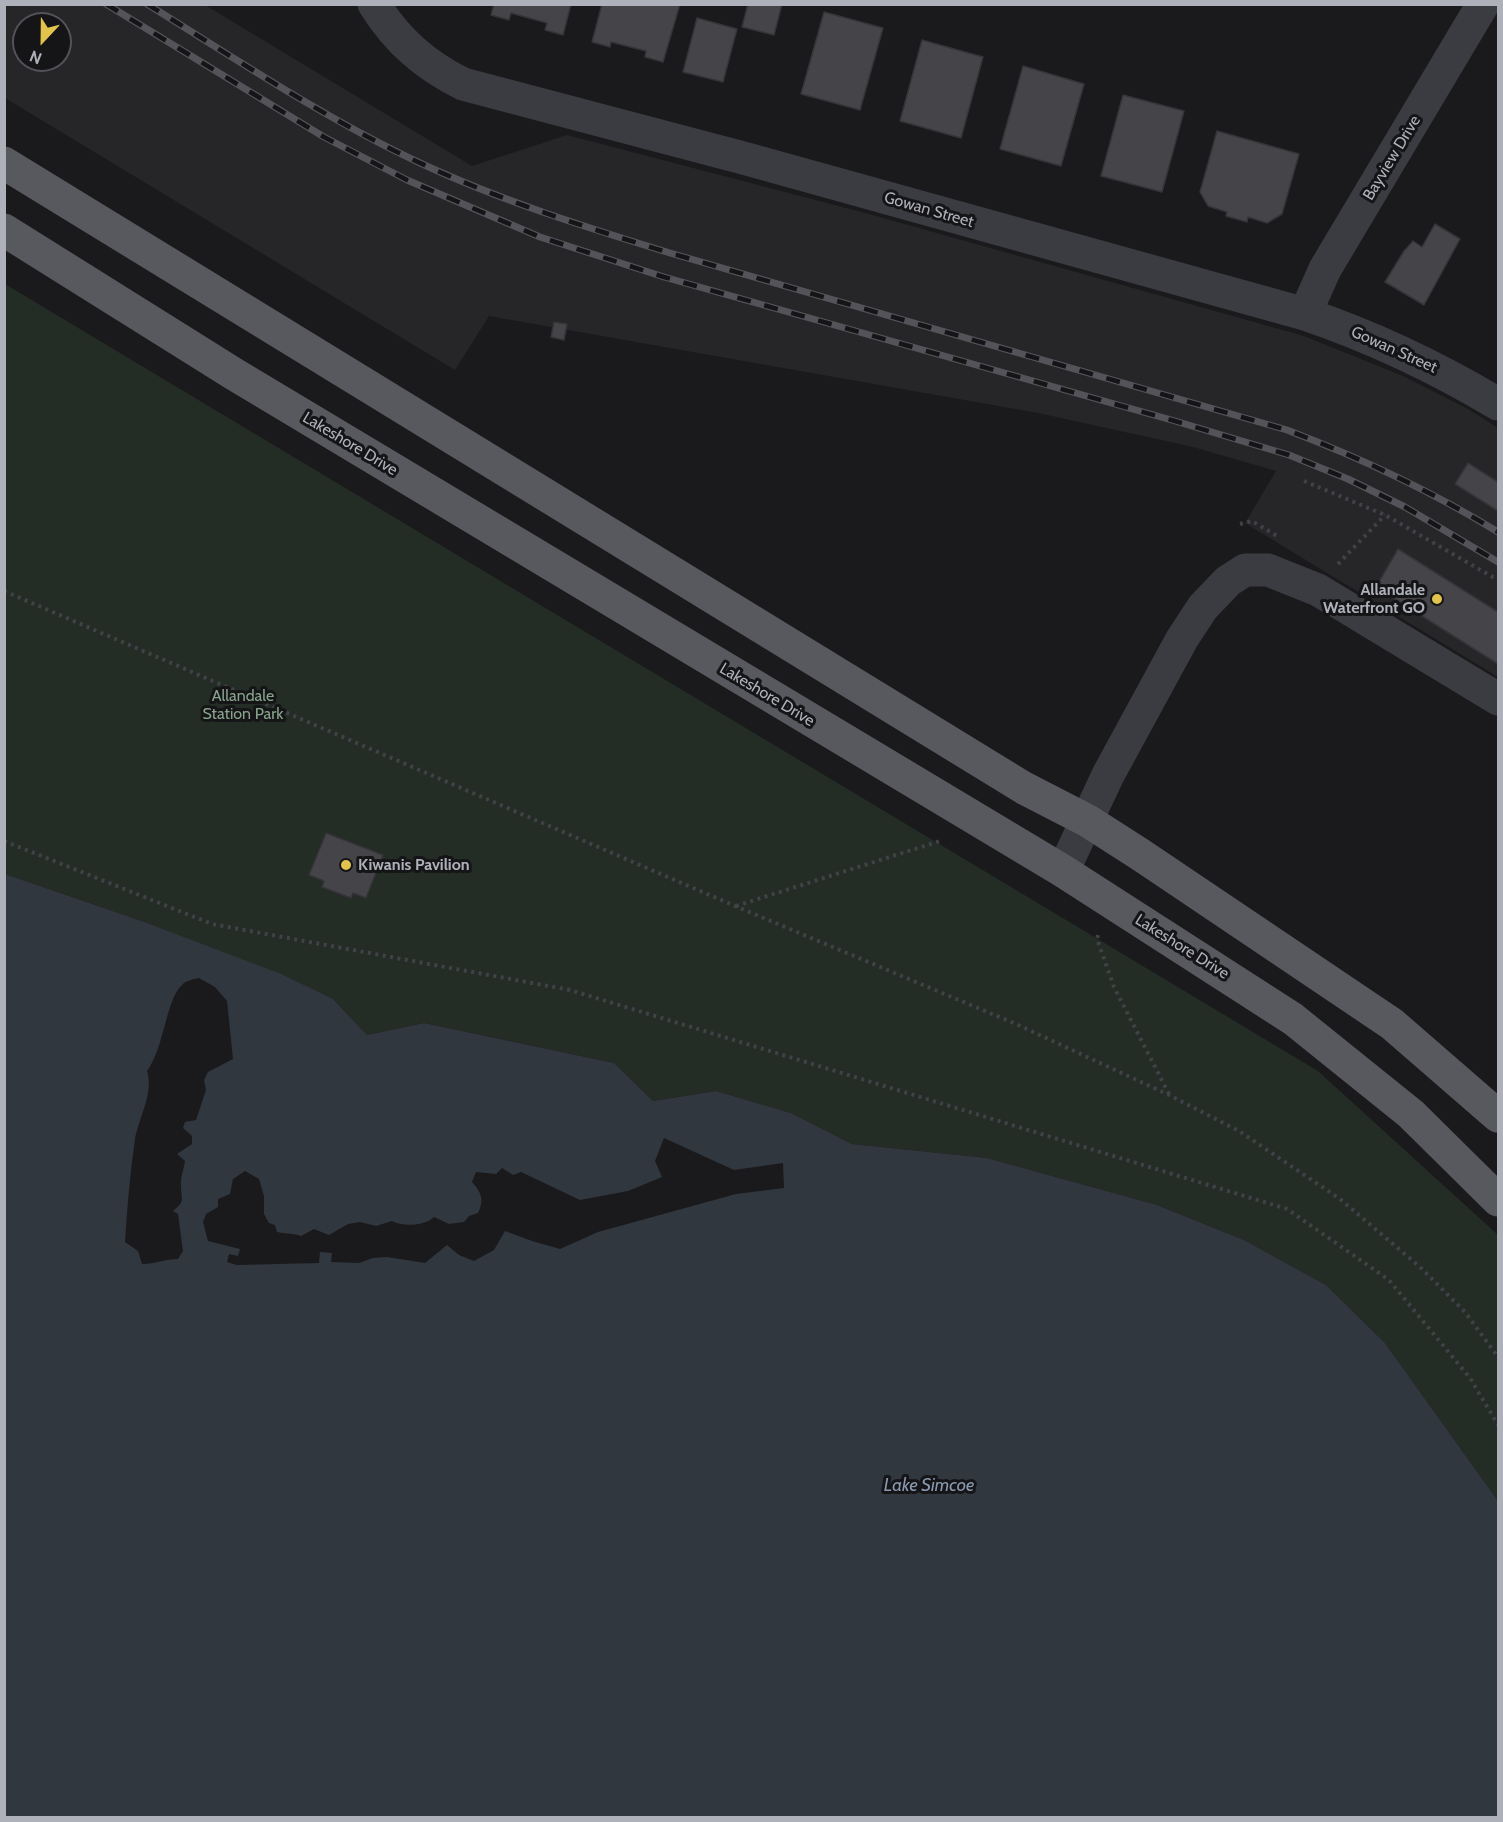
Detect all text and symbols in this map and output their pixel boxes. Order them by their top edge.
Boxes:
north arrow [12,12,72,72]
text: N [27,46,45,68]
street label: Bayview Drive [1359,112,1425,204]
street label: Gowan Street [882,188,976,232]
street label: Gowan Street [1348,322,1440,378]
street label: Lakeshore Drive [299,408,401,480]
place label: Allandale Waterfront GO [1323,580,1425,618]
marker: Allandale Waterfront GO [1430,592,1444,606]
street label: Lakeshore Drive [716,659,818,731]
park label: Allandale Station Park [203,686,283,724]
place label: Kiwanis Pavilion [358,855,470,875]
marker: Kiwanis Pavilion [339,858,353,872]
street label: Lakeshore Drive [1131,910,1233,984]
water label: Lake Simcoe [884,1475,974,1497]

